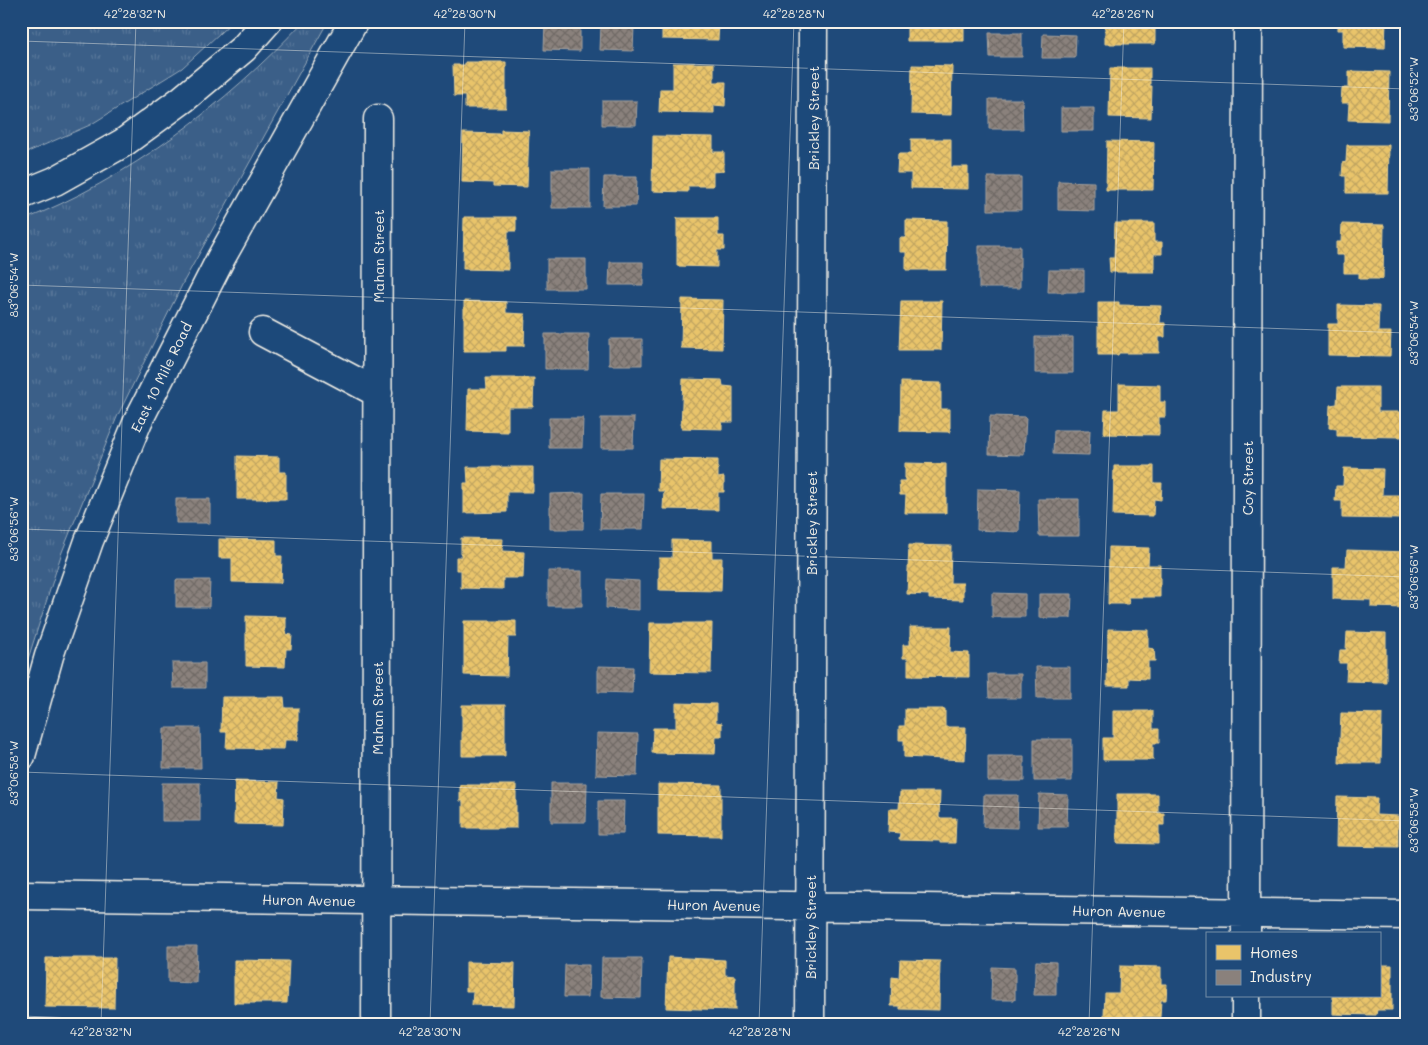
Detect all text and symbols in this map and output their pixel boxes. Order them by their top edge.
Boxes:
text: 42°28'32"N [104,5,166,21]
text: 42°28'30"N [434,5,496,21]
text: 42°28'28"N [763,5,825,21]
text: 42°28'26"N [1092,5,1154,21]
text: 83°06'52"W [1405,57,1421,121]
street label: Brickley Street [804,66,823,170]
street label: Mahan Street [369,209,388,303]
text: 83°06'54"W [5,252,21,318]
text: 83°06'54"W [1405,300,1421,366]
street label: East 10 Mile Road [126,319,196,435]
street label: Coy Street [1238,441,1257,515]
street label: Brickley Street [802,471,821,575]
text: 83°06'56"W [5,496,21,562]
text: 83°06'56"W [1405,544,1421,610]
street label: Mahan Street [368,661,387,755]
text: 83°06'58"W [5,740,21,806]
text: 83°06'58"W [1405,787,1421,853]
street label: Brickley Street [801,875,820,979]
street label: Huron Avenue [262,890,356,910]
street label: Huron Avenue [667,895,761,915]
street label: Huron Avenue [1072,901,1166,921]
legend [1206,932,1380,998]
text: Homes [1250,942,1298,962]
text: Industry [1250,966,1312,986]
text: 42°28'32"N [70,1023,132,1039]
text: 42°28'30"N [399,1023,461,1039]
text: 42°28'28"N [729,1023,791,1039]
text: 42°28'26"N [1058,1023,1120,1039]

